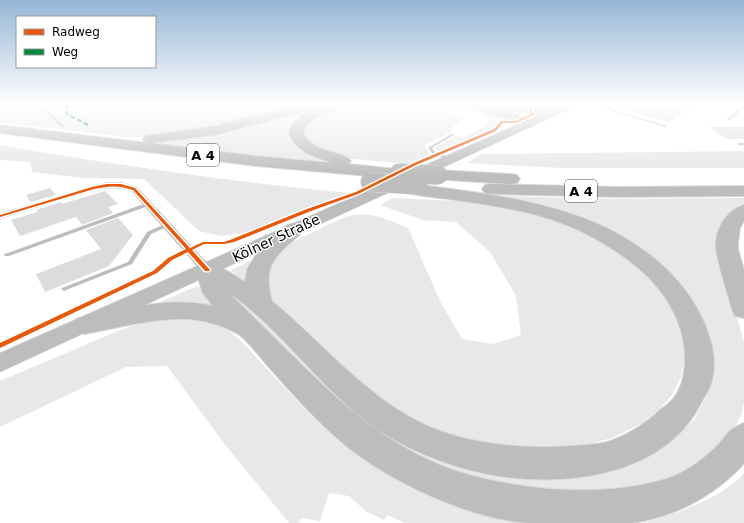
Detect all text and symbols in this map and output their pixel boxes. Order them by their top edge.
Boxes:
legend [16,16,156,68]
text: Radweg [52,25,100,39]
text: Weg [52,45,78,59]
road number: A 4 [187,144,219,166]
road number: A 4 [565,180,597,202]
street label: Kölner Straße [230,211,322,265]

